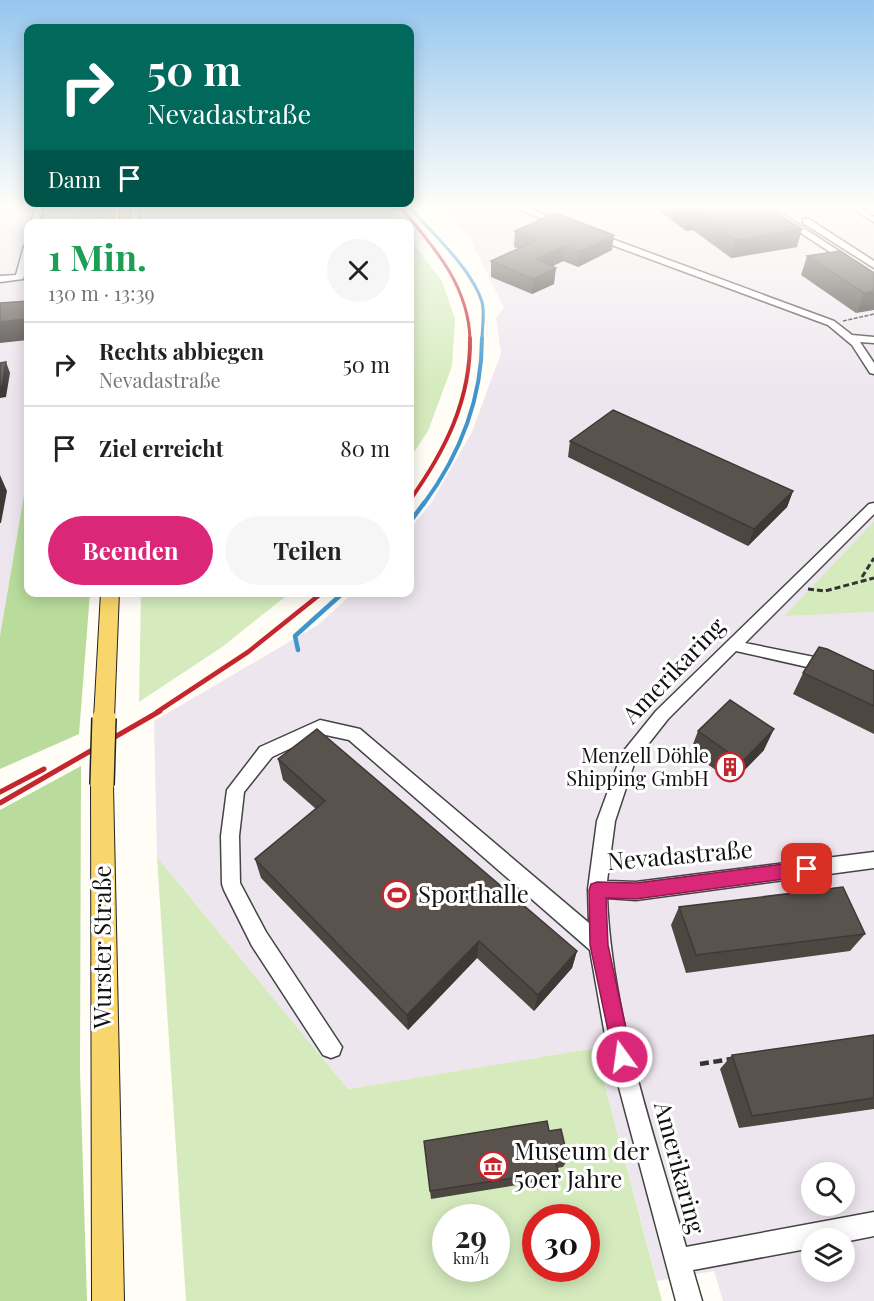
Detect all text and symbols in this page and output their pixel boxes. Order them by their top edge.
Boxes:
text: 50 m [147,41,241,97]
icon: right [48,48,126,126]
text: Nevadastraße [147,95,311,131]
icon: arrive [113,162,146,195]
text: Dann [48,164,101,194]
text: 1 Min. [48,232,147,280]
button: close [327,239,390,302]
text: 130 m · 13:39 [48,279,155,306]
text: Rechts abbiegen [99,336,264,366]
icon: right [48,348,81,381]
text: 50 m [343,349,390,379]
text: Nevadastraße [99,366,221,393]
icon: arrive [48,432,81,465]
text: Ziel erreicht [99,433,223,463]
text: 80 m [340,433,390,463]
button: Beenden [48,516,213,585]
button: Teilen [225,516,390,585]
street label: Amerikaring [613,609,731,730]
place label: Menzell Döhle Shipping GmbH [566,741,709,791]
building icon: Menzell Döhle Shipping GmbH [714,751,746,783]
street label: Nevadastraße [606,832,754,876]
pin [781,843,832,894]
icon: arrive [790,852,823,885]
street label: Wurster Straße [85,865,117,1030]
place label: Sporthalle [418,877,529,909]
sports icon: Sporthalle [381,879,413,911]
position arrow [590,1025,654,1089]
street label: Amerikaring [648,1097,714,1237]
place label: Museum der 50er Jahre [514,1134,650,1194]
museum icon: Museum der 50er Jahre [477,1150,509,1182]
map controls [801,1162,855,1282]
button: search [801,1162,855,1216]
speed limit sign: 30 [522,1204,600,1282]
text: 29 [455,1216,487,1256]
button: layers [801,1228,855,1282]
text: km/h [453,1248,489,1268]

